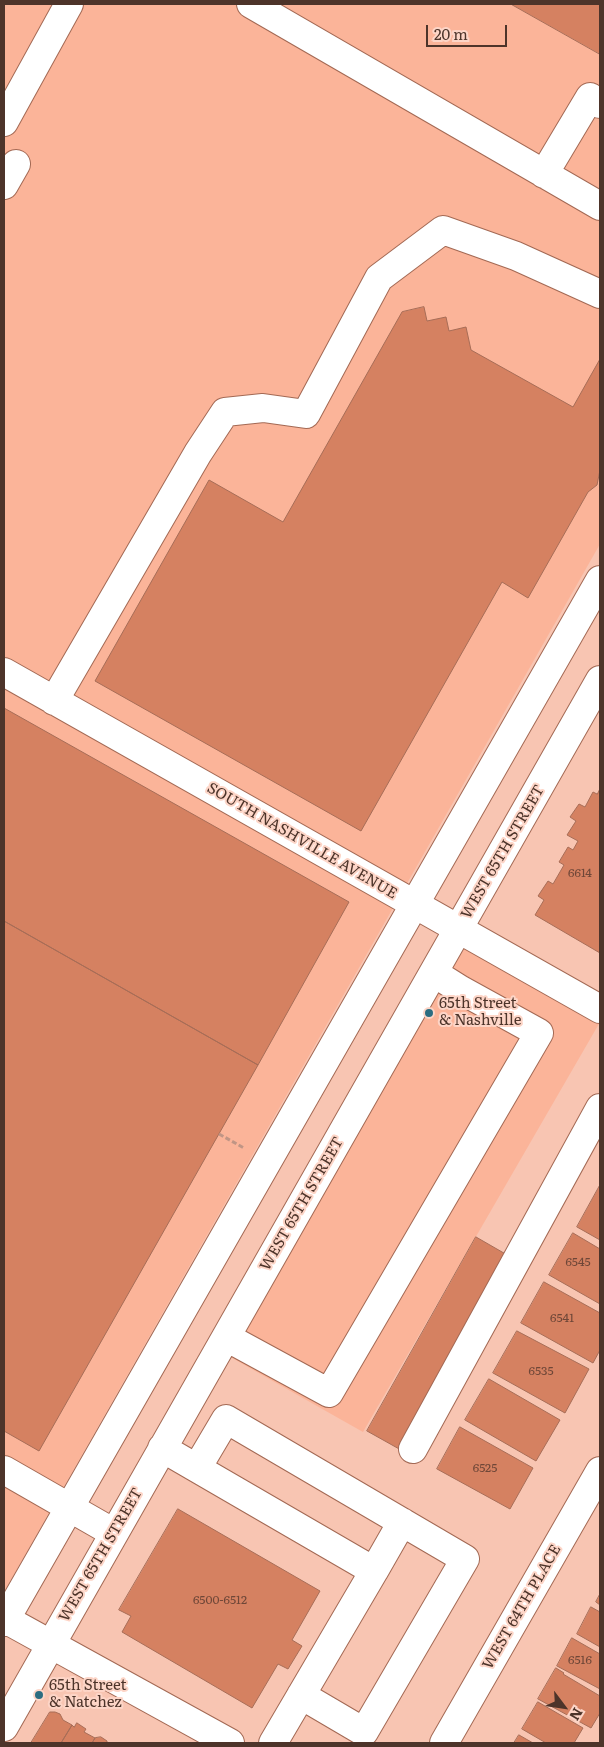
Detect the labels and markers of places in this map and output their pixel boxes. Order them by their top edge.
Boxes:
place label: 65th Street & Nashville [439,995,522,1030]
marker: 65th Street & Nashville [423,1007,435,1019]
place label: 65th Street & Natchez [49,1677,127,1712]
marker: 65th Street & Natchez [33,1689,45,1701]

